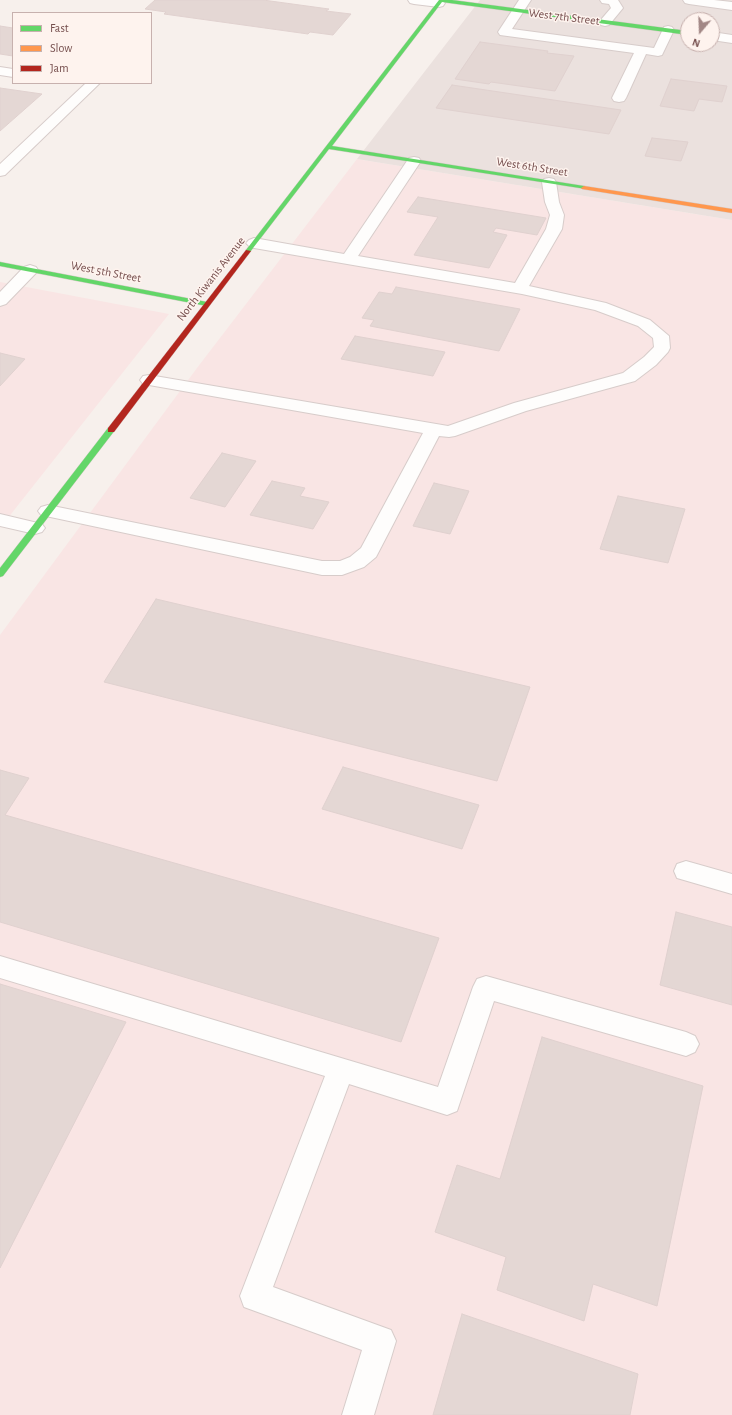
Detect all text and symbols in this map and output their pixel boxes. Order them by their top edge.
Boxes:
street label: West 7th Street [528,6,600,28]
legend [12,12,152,84]
north arrow [680,12,720,52]
text: Fast [50,22,69,34]
text: N [691,36,702,49]
text: Slow [50,42,72,54]
text: Jam [50,62,69,74]
street label: West 6th Street [495,154,569,180]
street label: North Kiwanis Avenue [174,234,248,324]
street label: West 5th Street [70,258,142,286]

